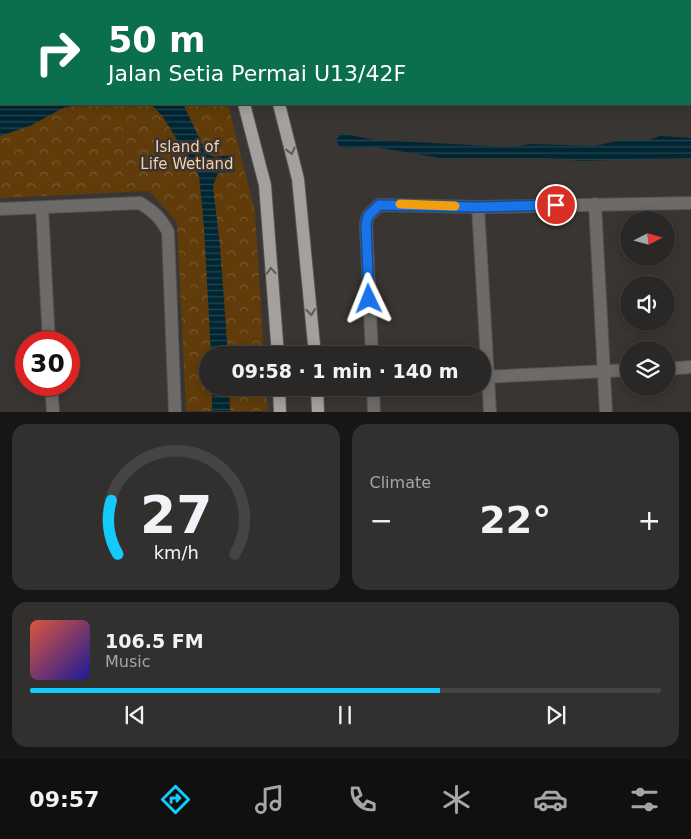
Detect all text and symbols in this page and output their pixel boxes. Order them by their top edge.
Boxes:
icon: right [25,20,90,85]
text: 50 m [108,20,205,60]
text: Jalan Setia Permai U13/42F [108,61,406,86]
park label: Island of Life Wetland [140,138,234,173]
one-way arrow [285,147,296,155]
pin [535,184,577,226]
icon: arrive [542,191,570,219]
north arrow [620,211,675,266]
map controls [620,211,675,396]
one-way arrow [266,267,277,275]
position arrow [342,272,394,324]
button: sound [620,276,675,331]
one-way arrow [305,308,316,316]
speed limit sign: 30 [15,331,80,396]
button: layers [620,341,675,396]
text: 09:58 · 1 min · 140 m [231,360,459,382]
text: Climate [370,473,431,492]
text: 27 [140,485,212,545]
text: 22° [479,498,551,542]
text: − [370,504,393,537]
text: + [638,504,661,537]
text: km/h [153,542,198,563]
text: 106.5 FM [105,630,204,652]
text: Music [105,652,151,671]
icon: previous [121,701,149,729]
icon: pause [331,701,359,729]
icon: next [542,701,570,729]
icon: directions [158,782,193,817]
icon: music [252,782,287,817]
icon: phone [345,782,380,817]
icon: climate [439,782,474,817]
icon: car [533,782,568,817]
icon: filters [627,782,662,817]
text: 09:57 [29,787,99,812]

